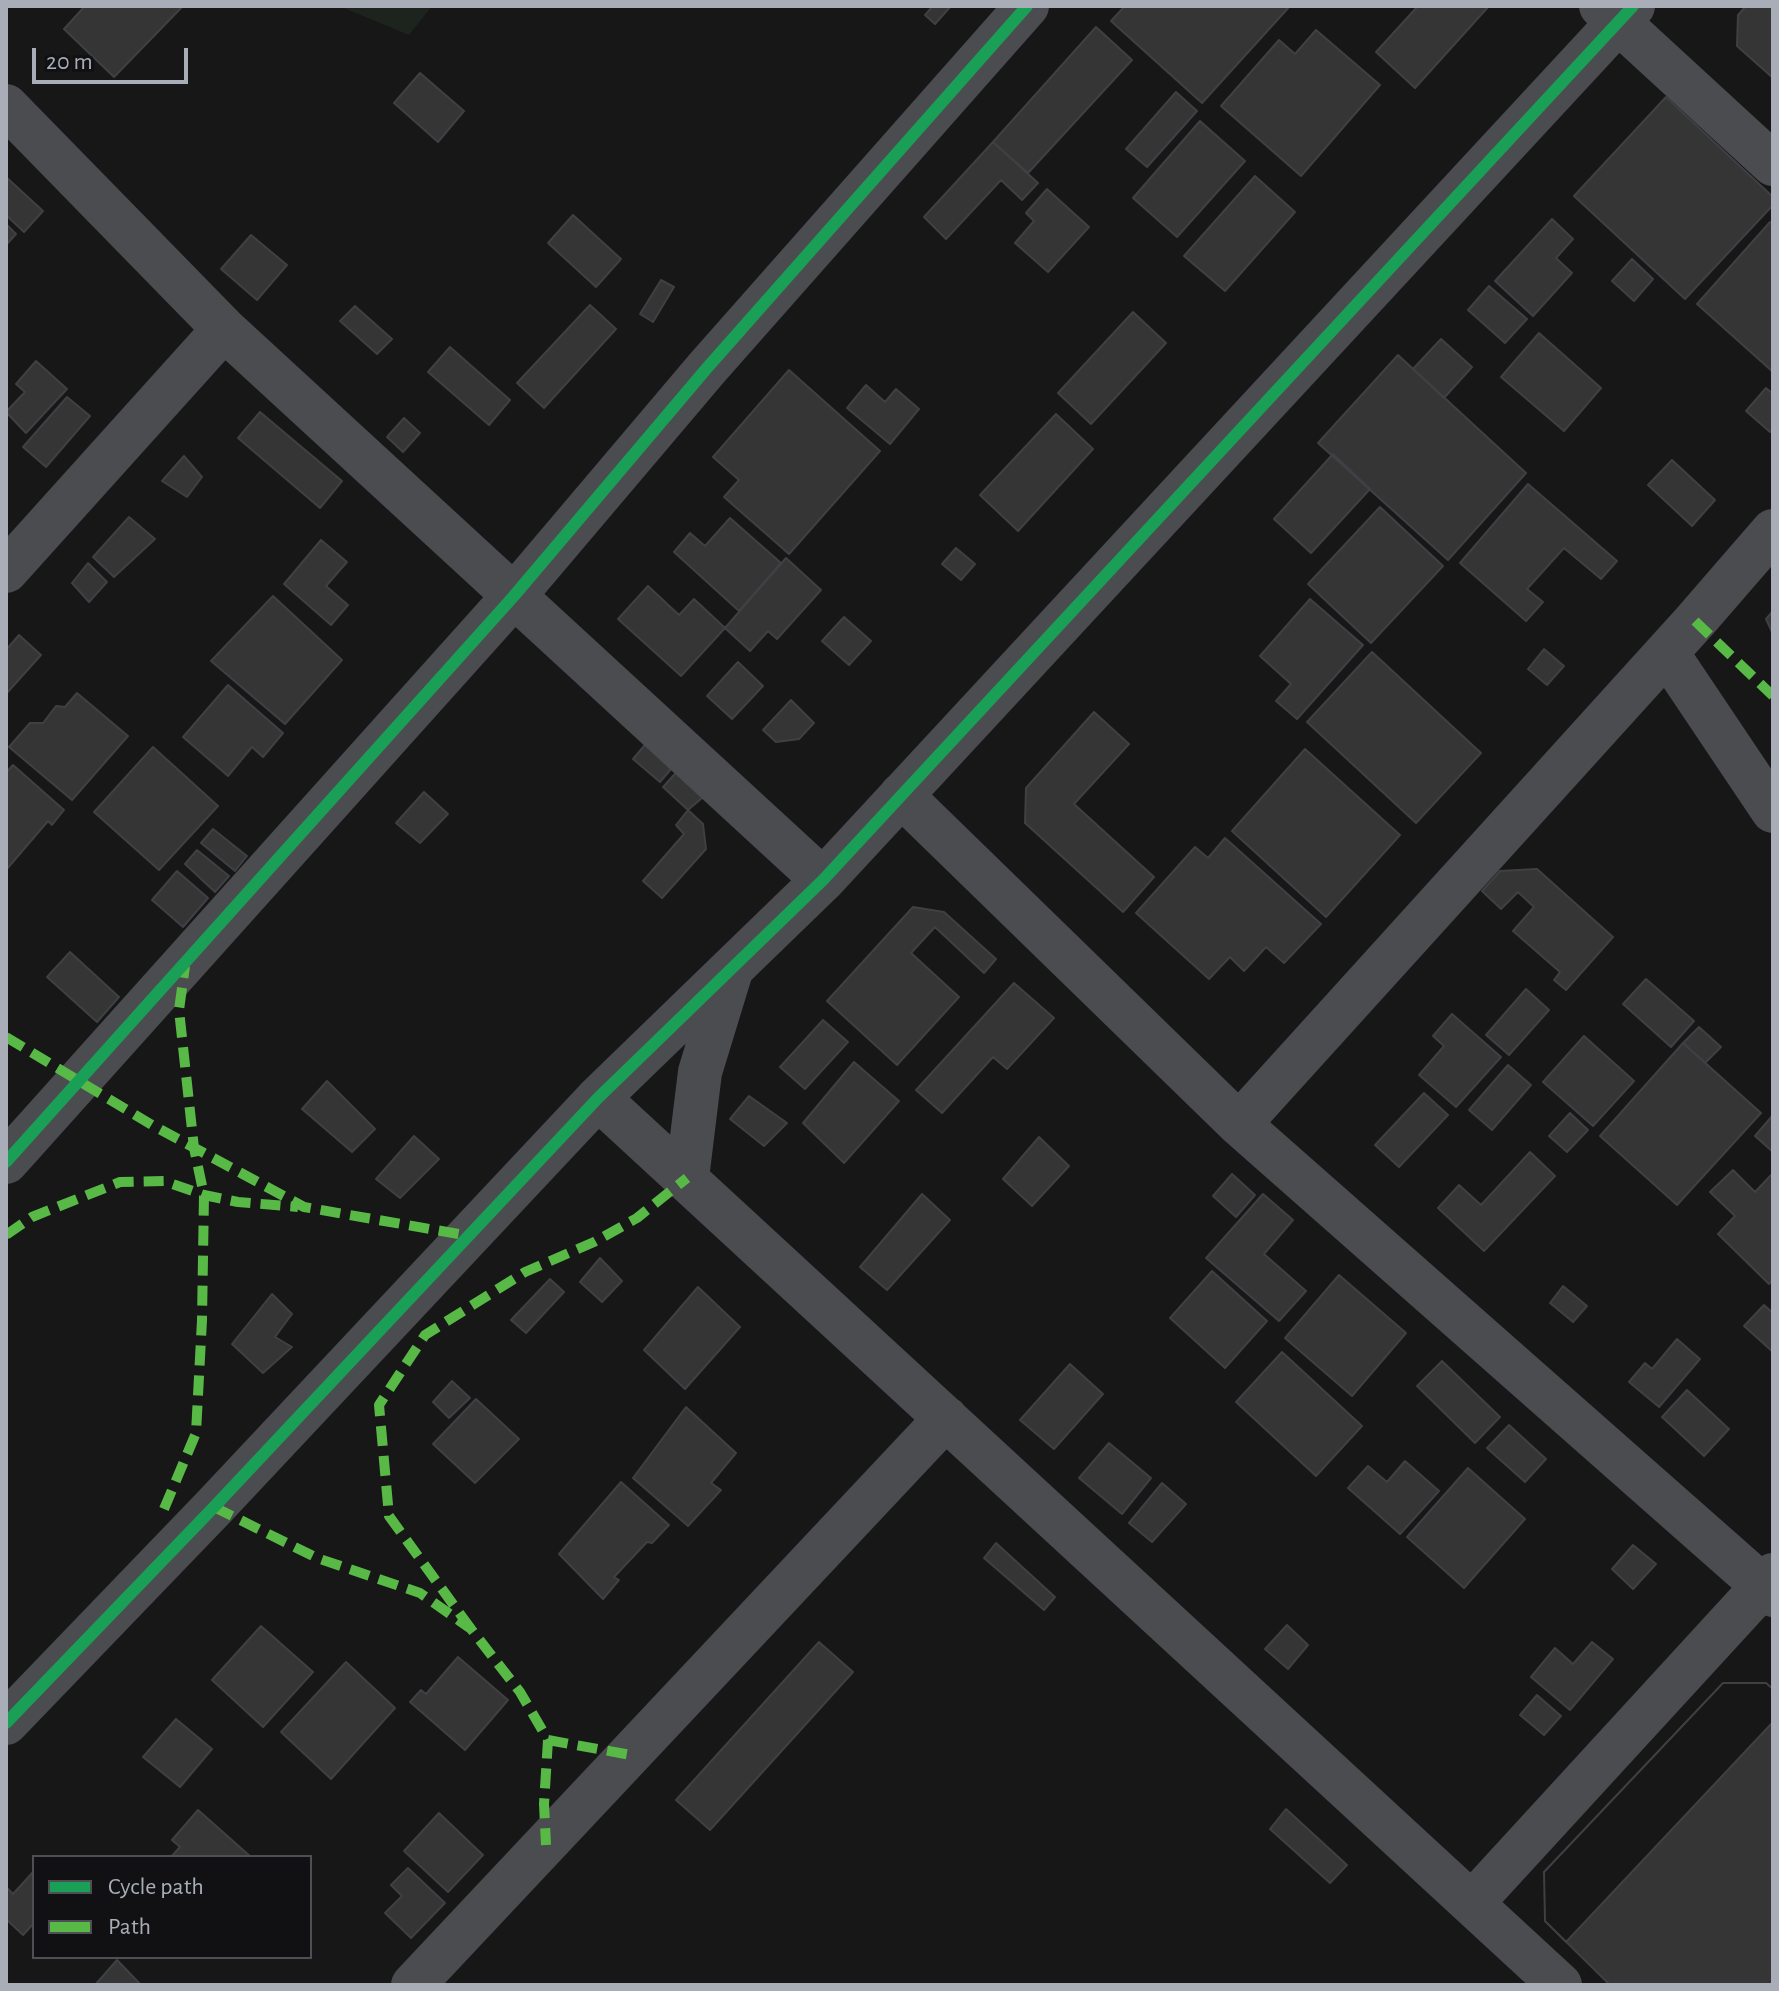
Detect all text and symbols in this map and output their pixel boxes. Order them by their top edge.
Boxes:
scale bar [36,32,192,82]
text: 20 m [46,50,93,74]
legend [32,1855,312,1959]
text: Cycle path [108,1875,204,1899]
text: Path [108,1915,151,1939]

